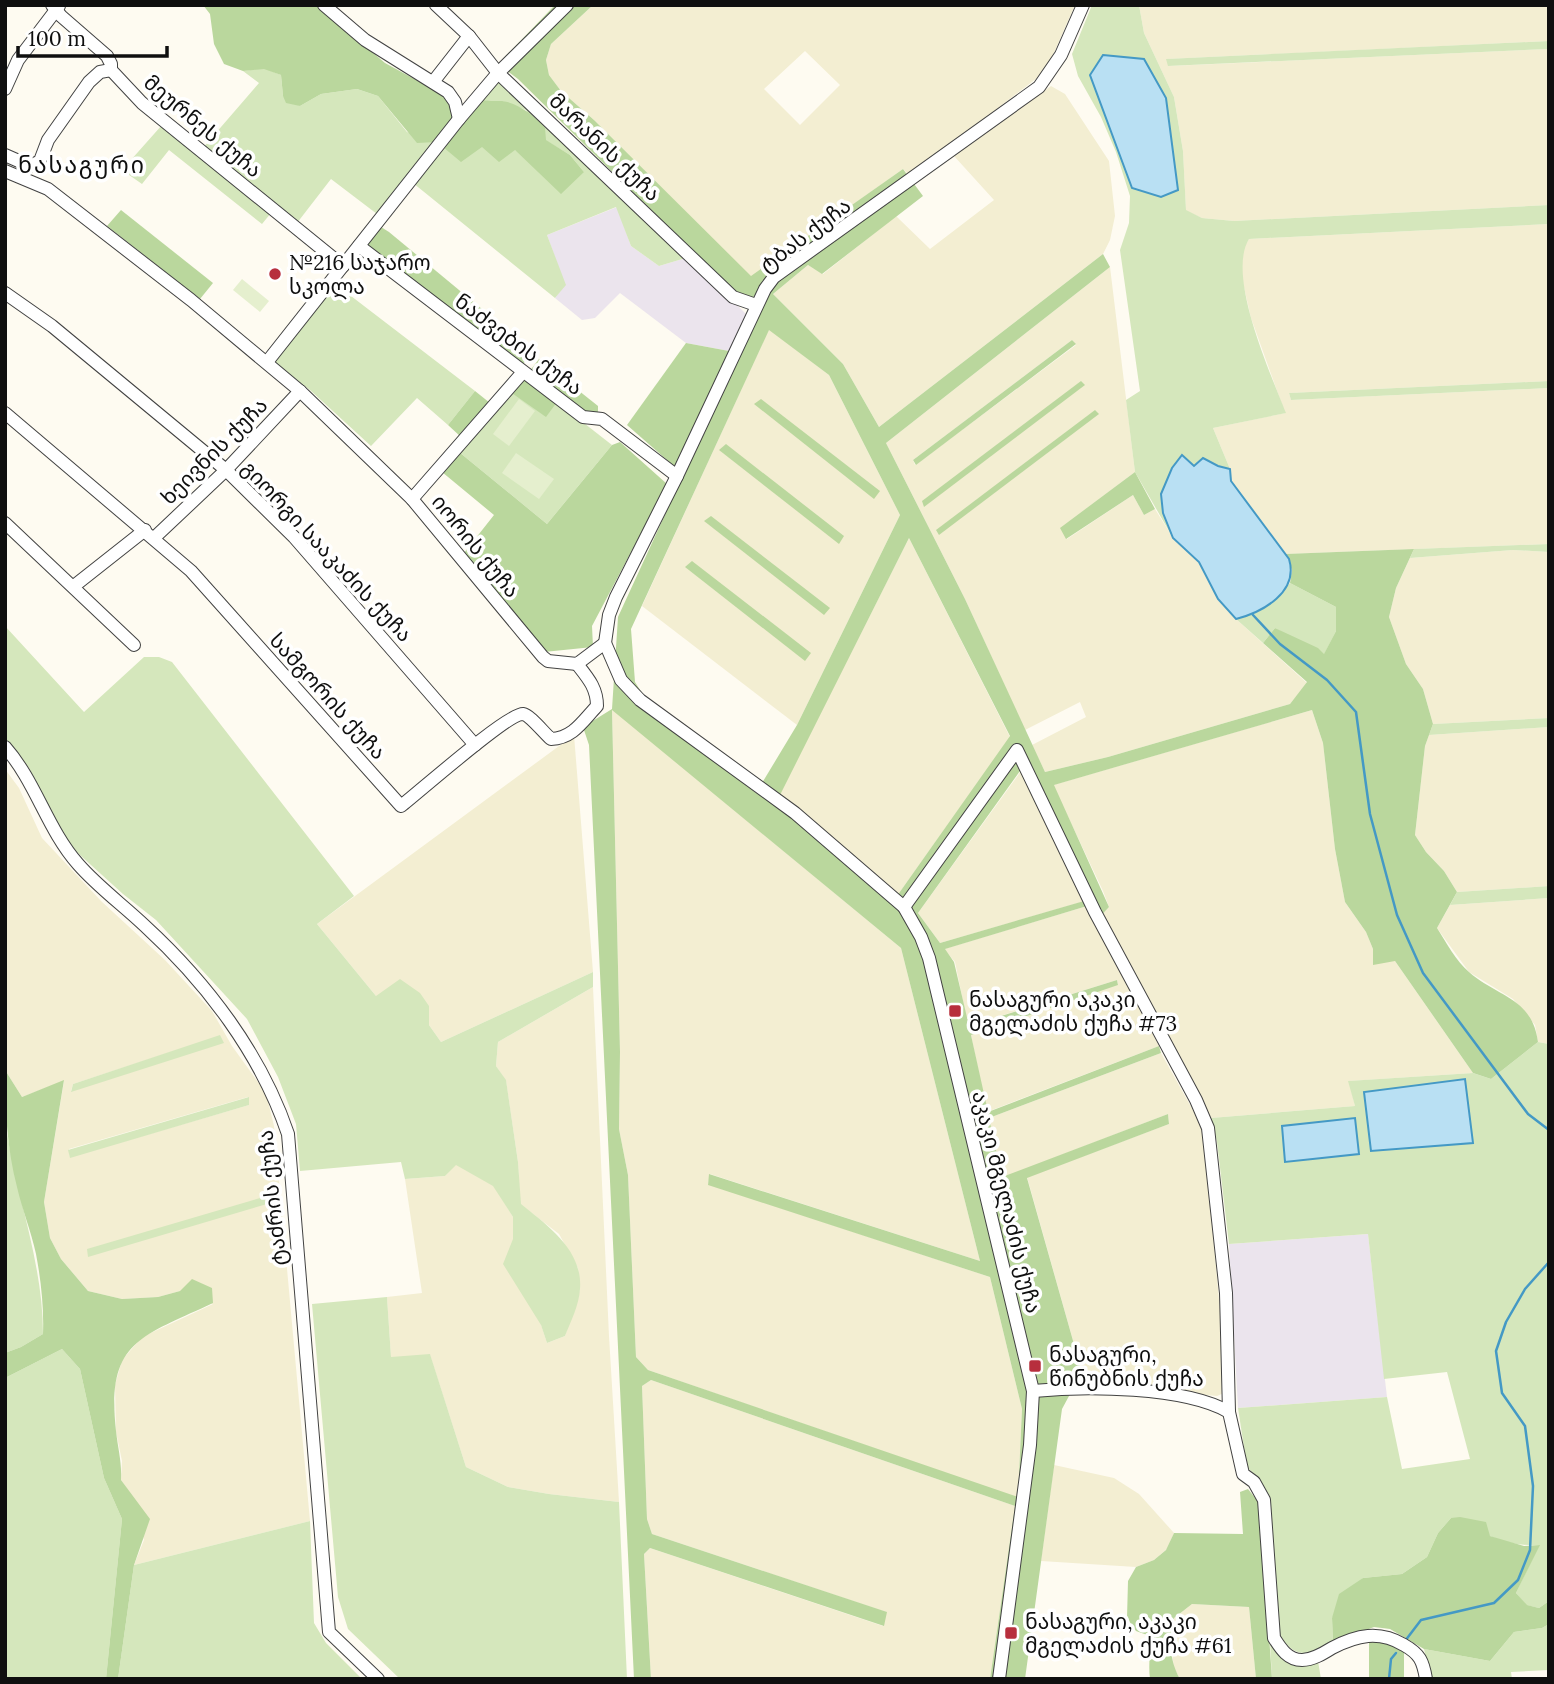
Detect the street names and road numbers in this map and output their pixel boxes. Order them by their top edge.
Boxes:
street label: მეურნეს ქუჩა [138,69,268,183]
street label: მარანის ქუჩა [544,87,666,207]
street label: ტბას ქუჩა [754,192,856,278]
street label: ნაძვების ქუჩა [450,287,588,401]
street label: ხეივნის ქუჩა [155,392,273,510]
street label: გიორგი სააკაძის ქუჩა [236,455,418,647]
street label: იორის ქუჩა [426,489,526,603]
street label: სამგორის ქუჩა [264,627,392,765]
street label: აკაკი მგელაძის ქუჩა [966,1088,1048,1316]
street label: ტაძრის ქუჩა [251,1129,293,1267]

